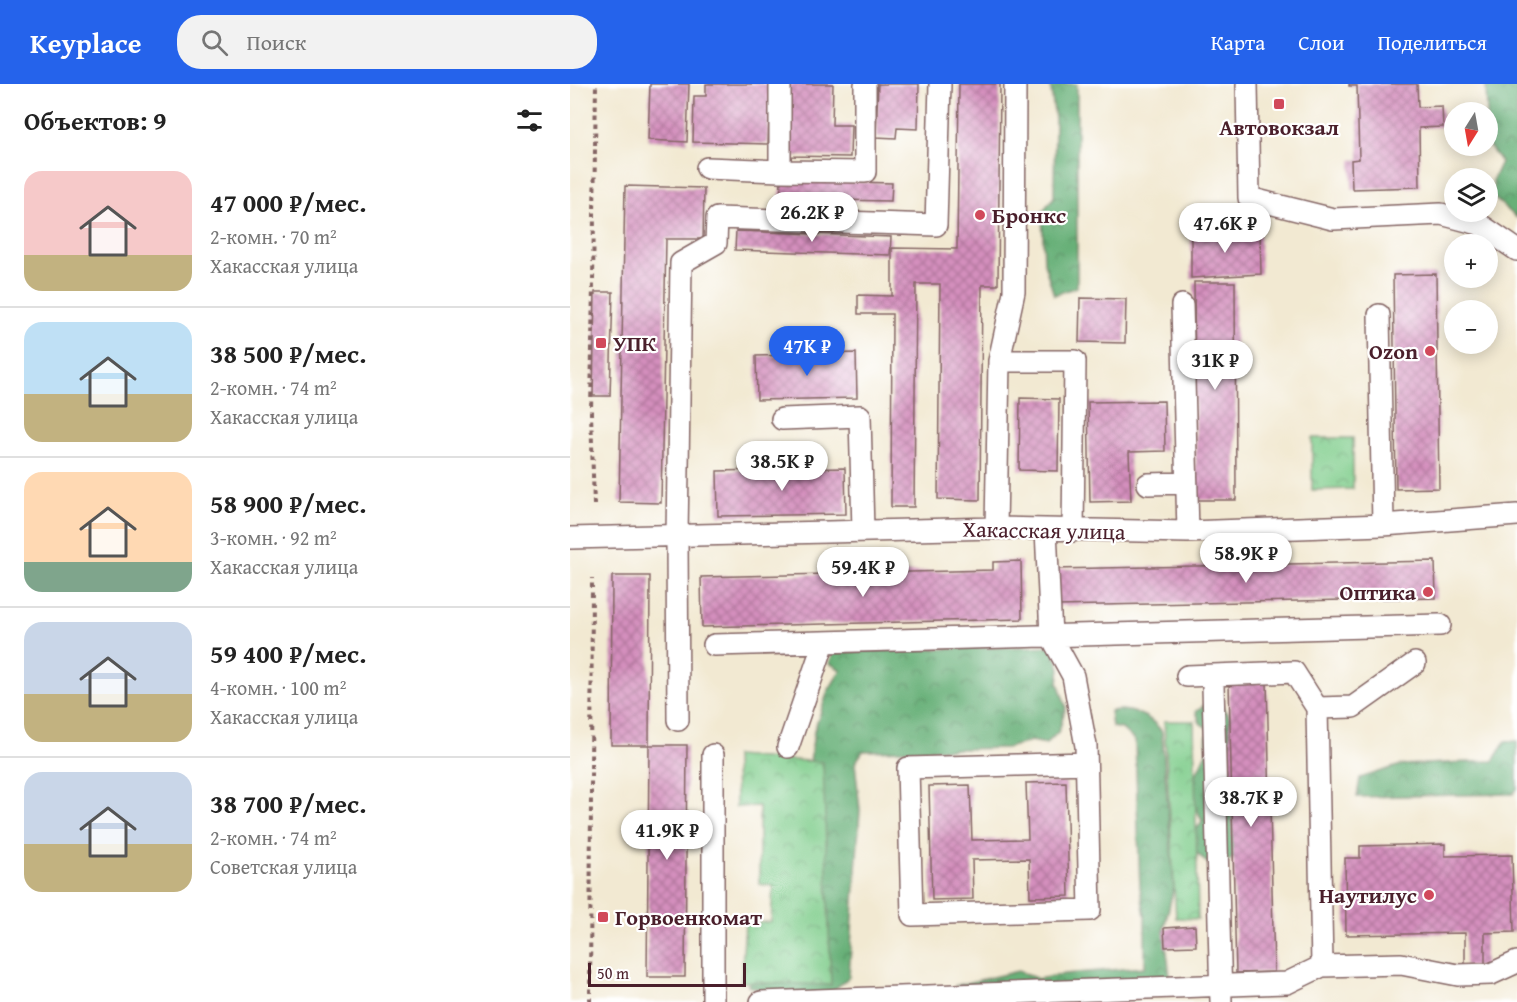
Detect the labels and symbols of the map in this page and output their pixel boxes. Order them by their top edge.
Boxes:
marker: Автовокзал [1272,97,1286,111]
north arrow [1444,102,1498,156]
place label: Автовокзал [1219,111,1339,143]
pin: 26.2K ₽ [757,192,867,243]
place label: Бронкс [992,199,1066,231]
pin: 47.6K ₽ [1170,203,1280,254]
marker: Бронкс [973,208,987,222]
pin: 47K ₽ [765,326,849,377]
place label: УПК [613,327,656,359]
place label: Ozon [1369,335,1418,367]
marker: УПК [594,336,608,350]
pin: 31K ₽ [1173,340,1257,391]
marker: Ozon [1423,344,1437,358]
pin: 38.5K ₽ [727,441,837,492]
street label: Хакасская улица [962,513,1126,547]
pin: 58.9K ₽ [1191,533,1301,584]
pin: 59.4K ₽ [808,547,918,598]
place label: Оптика [1340,576,1417,608]
marker: Оптика [1421,585,1435,599]
pin: 38.7K ₽ [1196,777,1306,828]
pin: 41.9K ₽ [612,810,722,861]
place label: Наутилус [1319,879,1417,911]
marker: Наутилус [1422,888,1436,902]
place label: Горвоенкомат [615,901,762,933]
marker: Горвоенкомат [596,910,610,924]
scale bar [588,960,746,988]

